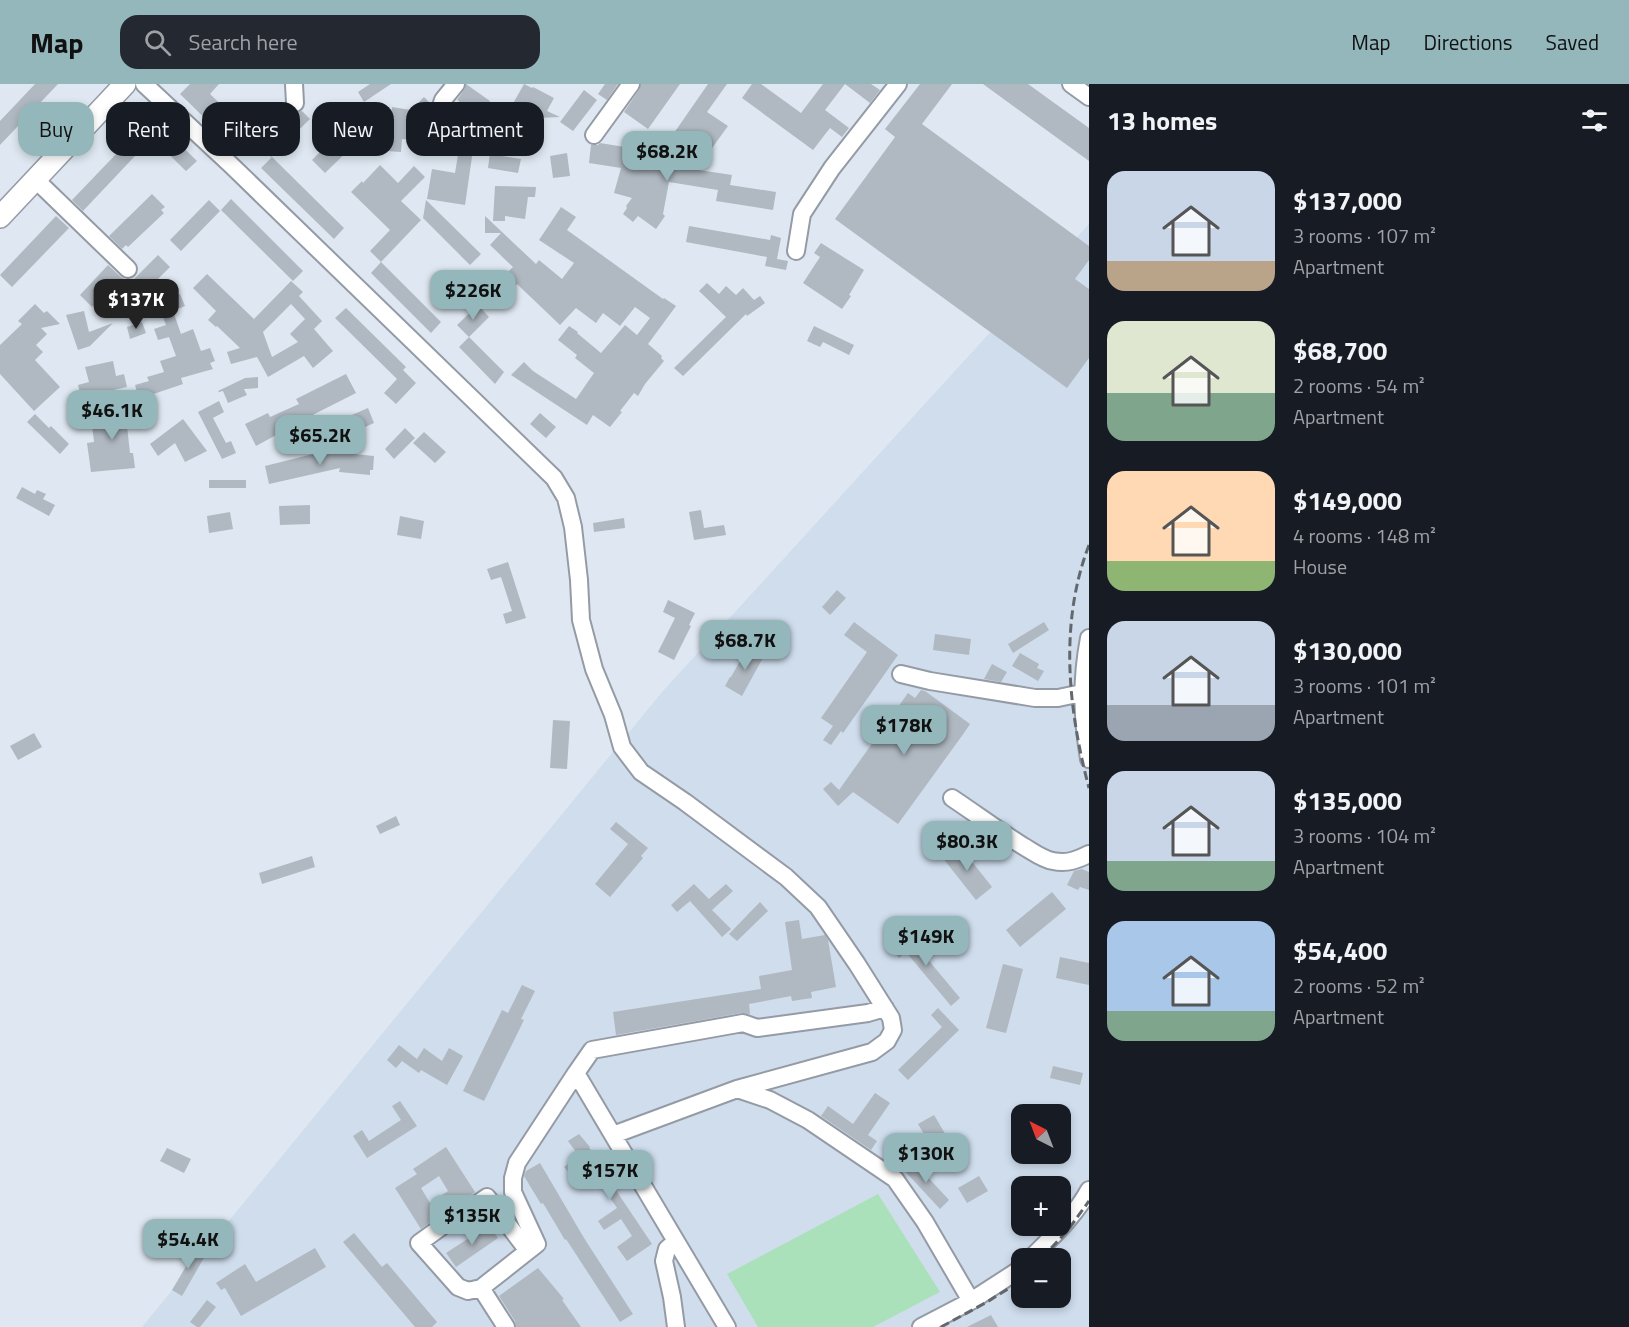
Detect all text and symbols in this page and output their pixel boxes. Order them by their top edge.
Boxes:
search box [120,15,540,69]
text: Map [30,21,84,64]
text: Search here [189,25,298,59]
icon: search [141,26,174,59]
text: Map [1351,26,1391,58]
text: Directions [1424,26,1513,58]
text: Saved [1546,26,1599,58]
text: 13 homes [1107,101,1217,140]
chip: Buy [18,102,94,156]
chip: Rent [106,102,190,156]
chip: Filters [202,102,300,156]
chip: New [312,102,394,156]
chip: Apartment [406,102,544,156]
icon: filters [1578,104,1611,137]
pin: $68.2K [618,131,716,182]
text: $68.2K [636,135,698,166]
text: $137,000 [1293,181,1402,220]
icon: home [1155,195,1227,267]
text: 3 rooms · 107 m² [1293,220,1436,251]
text: Apartment [1293,251,1384,282]
pin: $226K [431,270,515,321]
text: $226K [445,274,501,305]
pin: $137K [94,279,178,330]
text: $137K [108,283,164,314]
text: $68,700 [1293,331,1387,370]
icon: home [1155,345,1227,417]
text: 2 rooms · 54 m² [1293,370,1425,401]
pin: $46.1K [63,390,161,441]
text: $46.1K [81,394,143,425]
text: Apartment [1293,401,1384,432]
pin: $65.2K [271,415,369,466]
text: $65.2K [289,419,351,450]
text: $149,000 [1293,481,1402,520]
icon: home [1155,495,1227,567]
text: 4 rooms · 148 m² [1293,520,1436,551]
text: House [1293,551,1347,582]
pin: $68.7K [696,620,794,671]
text: $68.7K [714,624,776,655]
text: $130,000 [1293,631,1402,670]
icon: home [1155,645,1227,717]
text: 3 rooms · 101 m² [1293,670,1436,701]
text: Apartment [1293,701,1384,732]
pin: $178K [862,705,946,756]
text: $178K [876,709,932,740]
text: $135,000 [1293,781,1402,820]
icon: home [1155,795,1227,867]
text: 3 rooms · 104 m² [1293,820,1436,851]
pin: $80.3K [918,821,1016,872]
text: $80.3K [936,825,998,856]
text: Apartment [1293,851,1384,882]
pin: $149K [884,916,968,967]
text: $149K [898,920,954,951]
text: $54,400 [1293,931,1387,970]
icon: home [1155,945,1227,1017]
text: 2 rooms · 52 m² [1293,970,1425,1001]
text: Apartment [1293,1001,1384,1032]
north arrow [1011,1104,1071,1164]
map controls [1011,1104,1071,1308]
pin: $130K [884,1133,968,1184]
text: $130K [898,1137,954,1168]
pin: $157K [568,1150,652,1201]
text: $157K [582,1154,638,1185]
button: + [1011,1176,1071,1236]
pin: $135K [430,1195,514,1246]
text: $135K [444,1199,500,1230]
pin: $54.4K [139,1219,237,1270]
text: $54.4K [157,1223,219,1254]
button: − [1011,1248,1071,1308]

